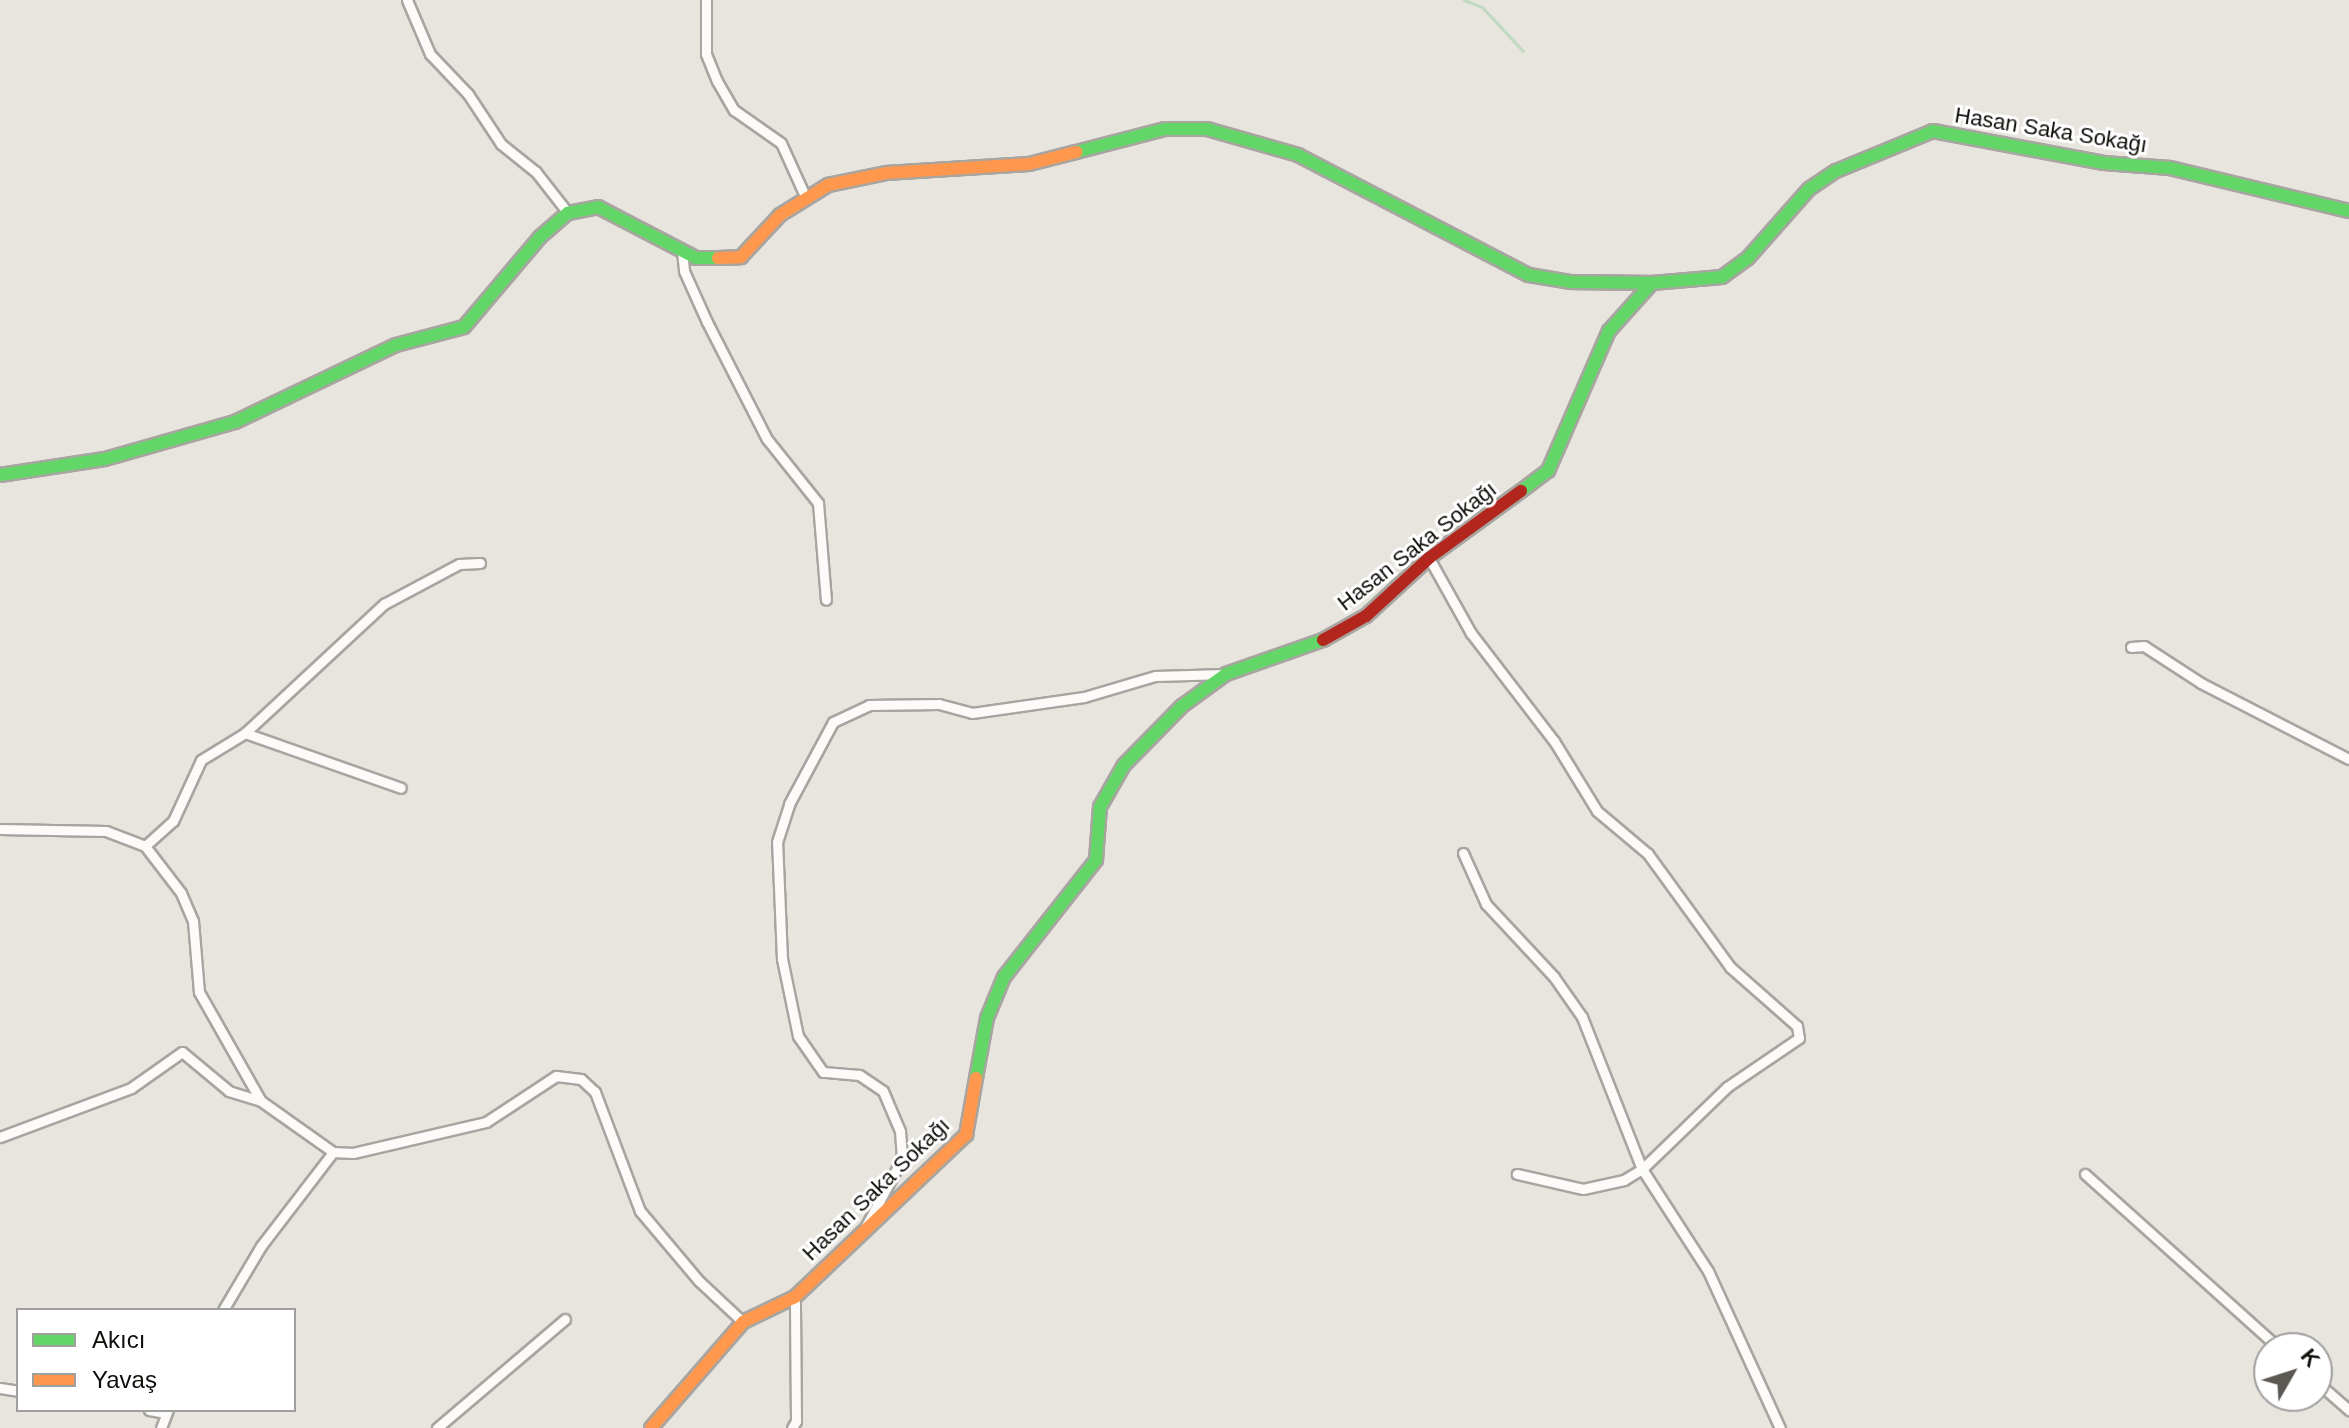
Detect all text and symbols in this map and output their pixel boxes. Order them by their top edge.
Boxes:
street label: Hasan Saka Sokağı [1953,102,2149,158]
street label: Hasan Saka Sokağı [1332,476,1502,616]
street label: Hasan Saka Sokağı [797,1112,955,1266]
legend [16,1308,296,1412]
text: Akıcı [92,1326,145,1353]
north arrow [2253,1332,2333,1412]
text: K [2296,1344,2325,1372]
text: Yavaş [92,1366,157,1393]

